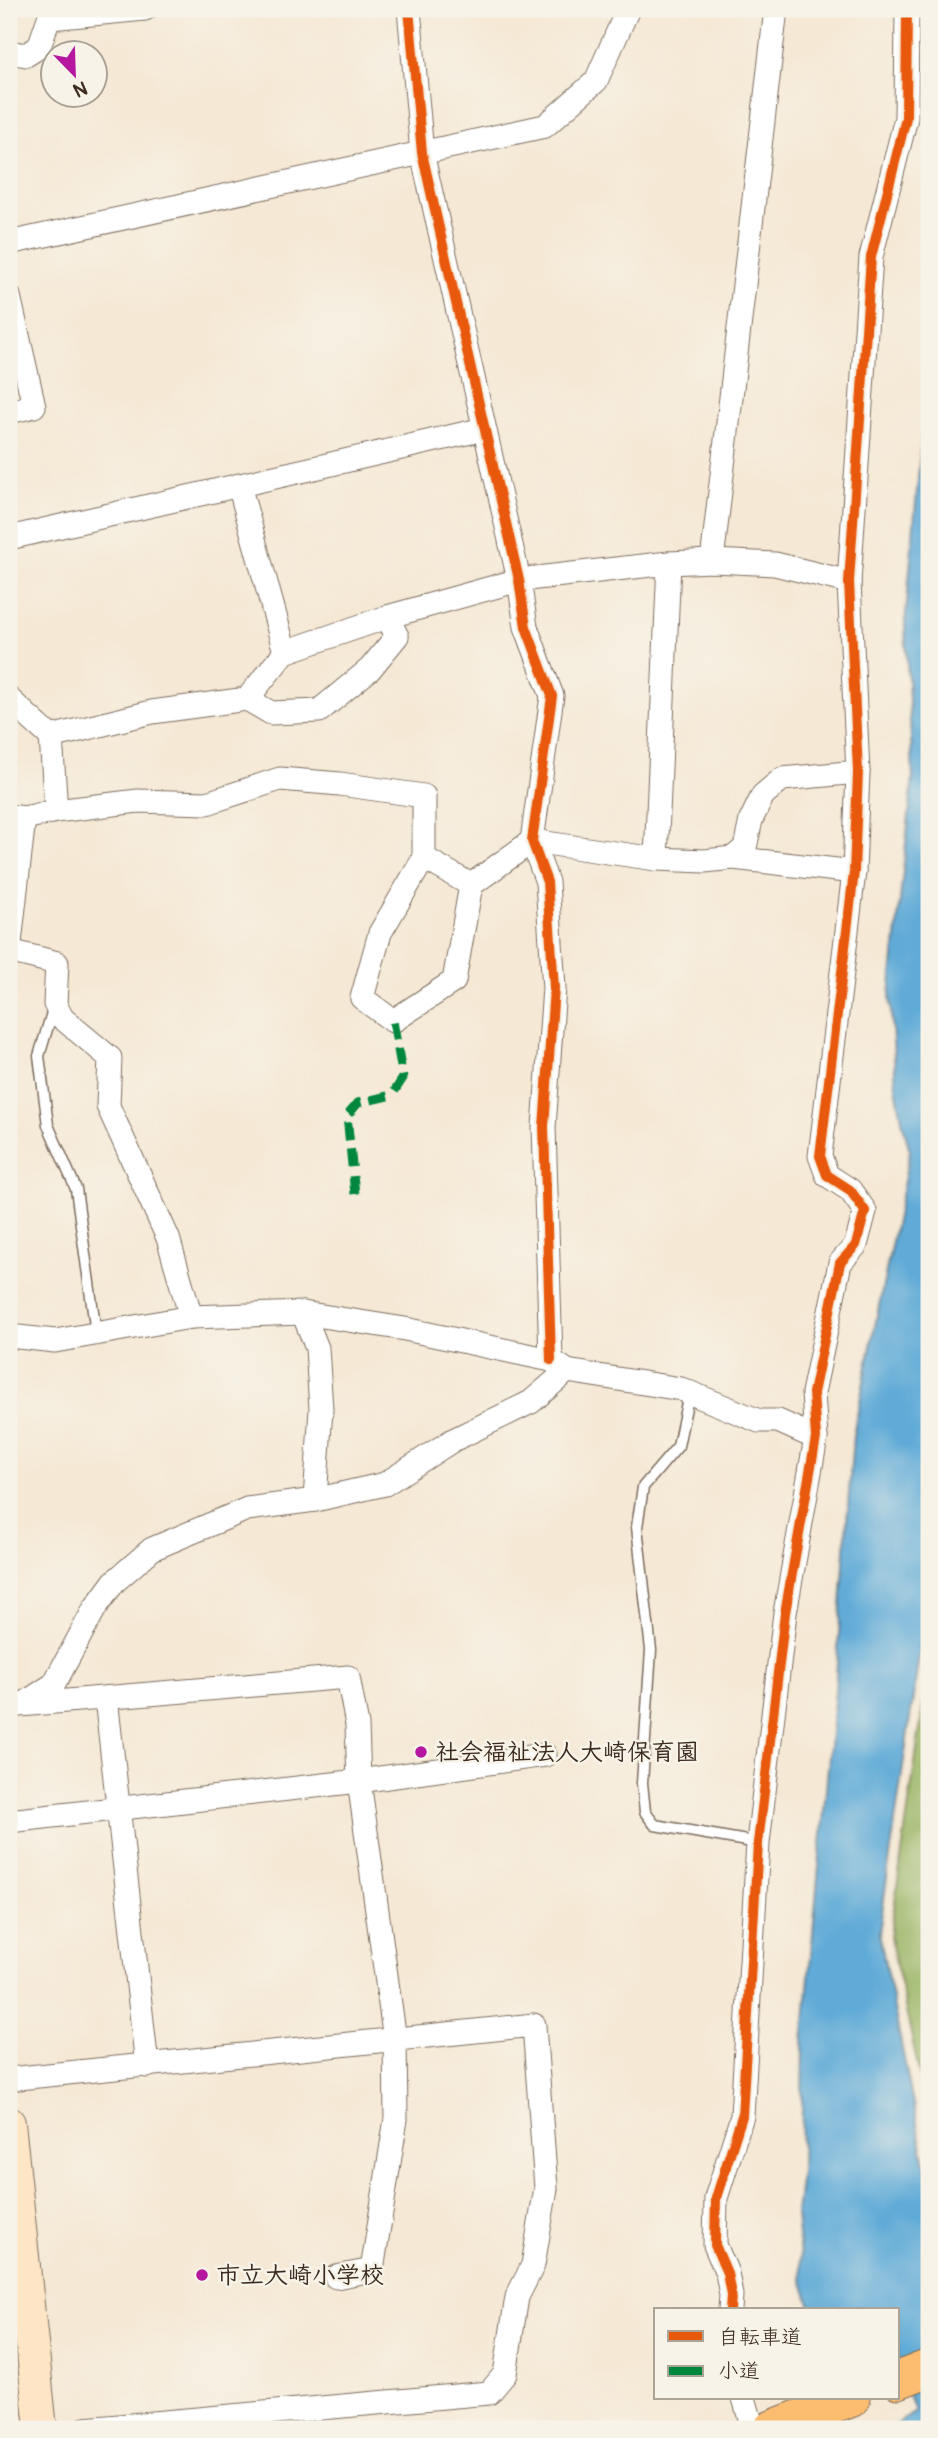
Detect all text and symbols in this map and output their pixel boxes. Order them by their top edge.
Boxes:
north arrow [38,38,108,108]
text: N [70,75,91,102]
place label: 社会福祉法人大崎保育園 [435,1738,699,1767]
marker: 社会福祉法人大崎保育園 [413,1744,429,1760]
place label: 市立大崎小学校 [216,2261,384,2290]
marker: 市立大崎小学校 [194,2267,210,2283]
legend [654,2308,900,2400]
text: 自転車道 [718,2324,802,2351]
text: 小道 [718,2358,760,2385]

